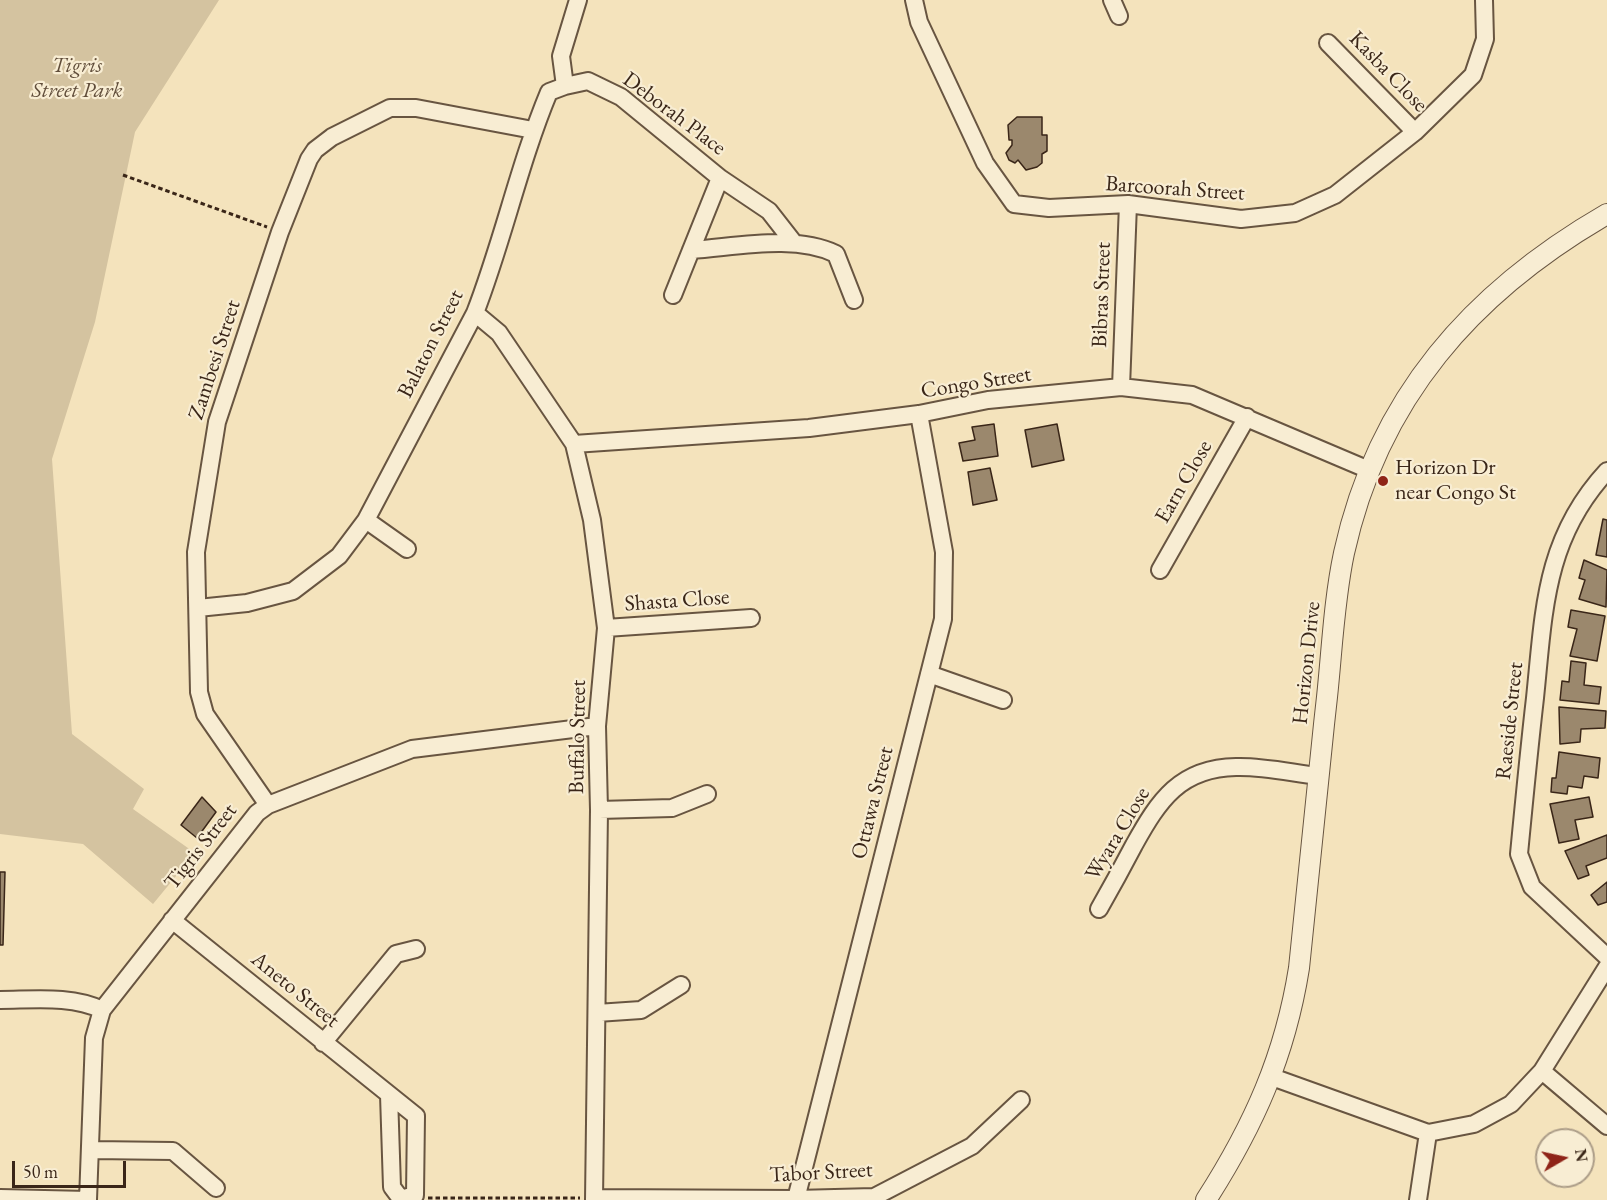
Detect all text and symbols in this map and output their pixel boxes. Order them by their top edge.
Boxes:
street label: Kasba Close [1343,26,1433,118]
park label: Tigris Street Park [31,53,123,104]
street label: Deborah Place [617,67,731,161]
street label: Barcoorah Street [1104,171,1246,207]
street label: Bibras Street [1087,242,1117,348]
street label: Balaton Street [392,285,470,403]
street label: Zambesi Street [183,297,247,423]
street label: Congo Street [919,361,1033,405]
street label: Earn Close [1150,436,1218,528]
place label: Horizon Dr near Congo St [1395,455,1516,506]
marker: Horizon Dr near Congo St [1376,474,1390,488]
street label: Shasta Close [624,584,730,618]
street label: Horizon Drive [1287,600,1327,726]
street label: Raeside Street [1491,661,1529,781]
street label: Buffalo Street [564,680,592,794]
street label: Ottawa Street [846,744,900,862]
street label: Wyara Close [1080,783,1156,885]
street label: Tigris Street [159,799,243,895]
street label: Aneto Street [246,946,344,1034]
north arrow [1535,1128,1595,1188]
text: N [1570,1147,1593,1163]
scale bar [15,1149,129,1187]
street label: Tabor Street [769,1157,873,1189]
text: 50 m [23,1160,58,1183]

